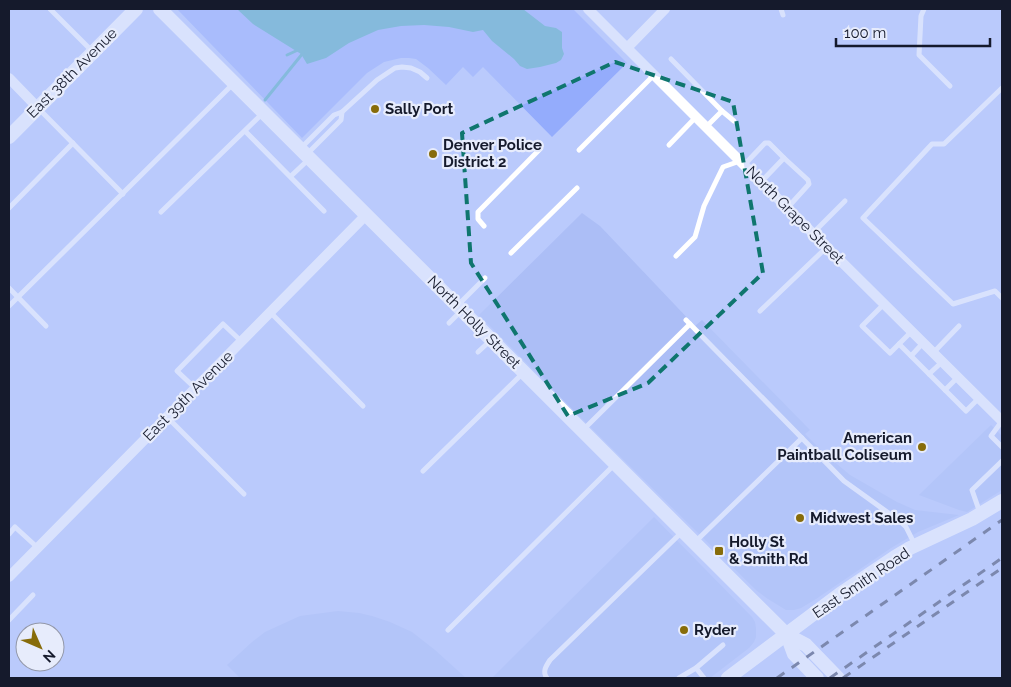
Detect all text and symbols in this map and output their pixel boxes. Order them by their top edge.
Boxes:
scale bar [836,15,990,47]
street label: East 38th Avenue [23,24,121,122]
text: 100 m [844,24,886,42]
place label: Sally Port [385,100,453,118]
marker: Sally Port [369,103,381,115]
place label: Denver Police District 2 [443,136,542,171]
marker: Denver Police District 2 [427,148,439,160]
street label: North Grape Street [742,162,848,268]
street label: North Holly Street [424,272,524,372]
street label: East 39th Avenue [139,347,237,445]
place label: American Paintball Coliseum [777,429,912,464]
marker: American Paintball Coliseum [916,441,928,453]
place label: Midwest Sales [810,509,913,527]
marker: Midwest Sales [794,512,806,524]
place label: Holly St & Smith Rd [729,533,808,568]
street label: East Smith Road [809,544,913,622]
marker: Holly St & Smith Rd [713,545,725,557]
place label: Ryder [694,621,737,639]
north arrow [15,622,65,672]
marker: Ryder [678,624,690,636]
text: N [40,647,59,666]

